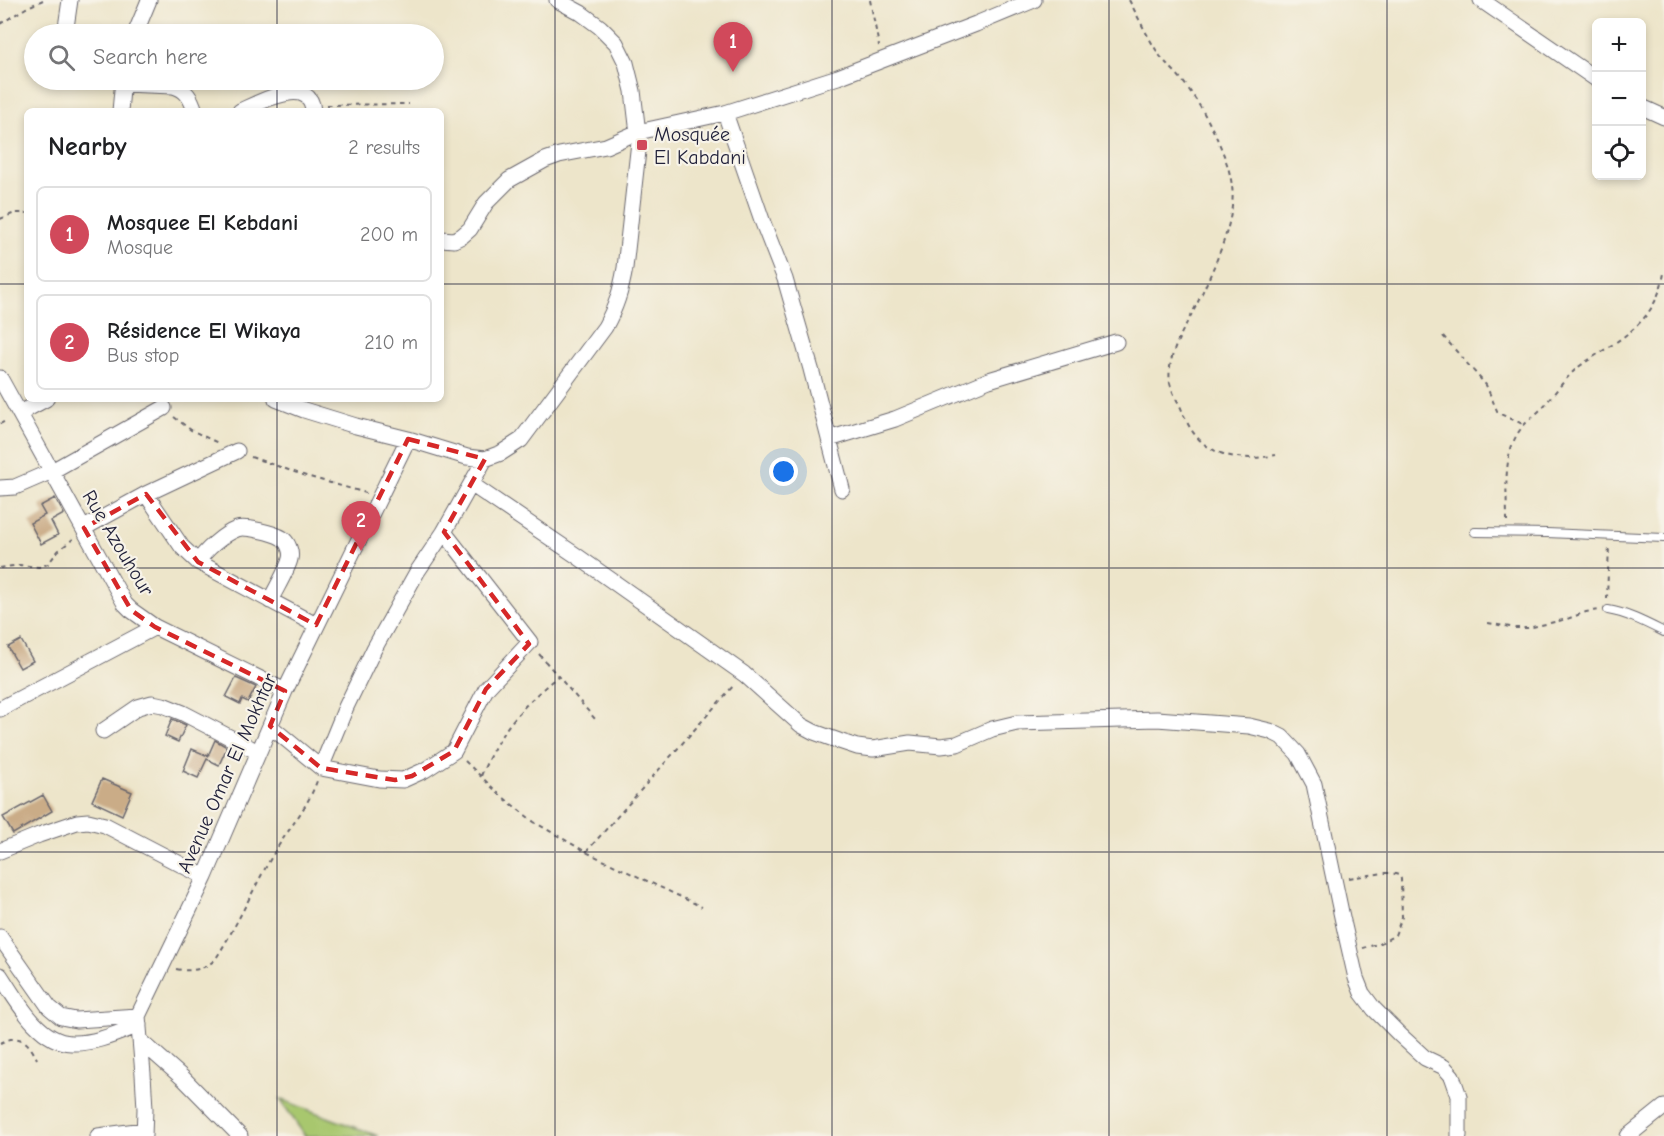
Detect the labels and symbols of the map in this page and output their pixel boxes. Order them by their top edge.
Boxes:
pin: 1 [714,22,752,72]
place label: Mosquée El Kabdani [654,123,746,169]
marker: Mosquée El Kabdani [635,138,649,152]
your location [769,457,798,486]
street label: Rue Azouhour [78,486,159,600]
pin: 2 [342,502,380,551]
street label: Avenue Omar El Mokhtar [173,670,281,876]

